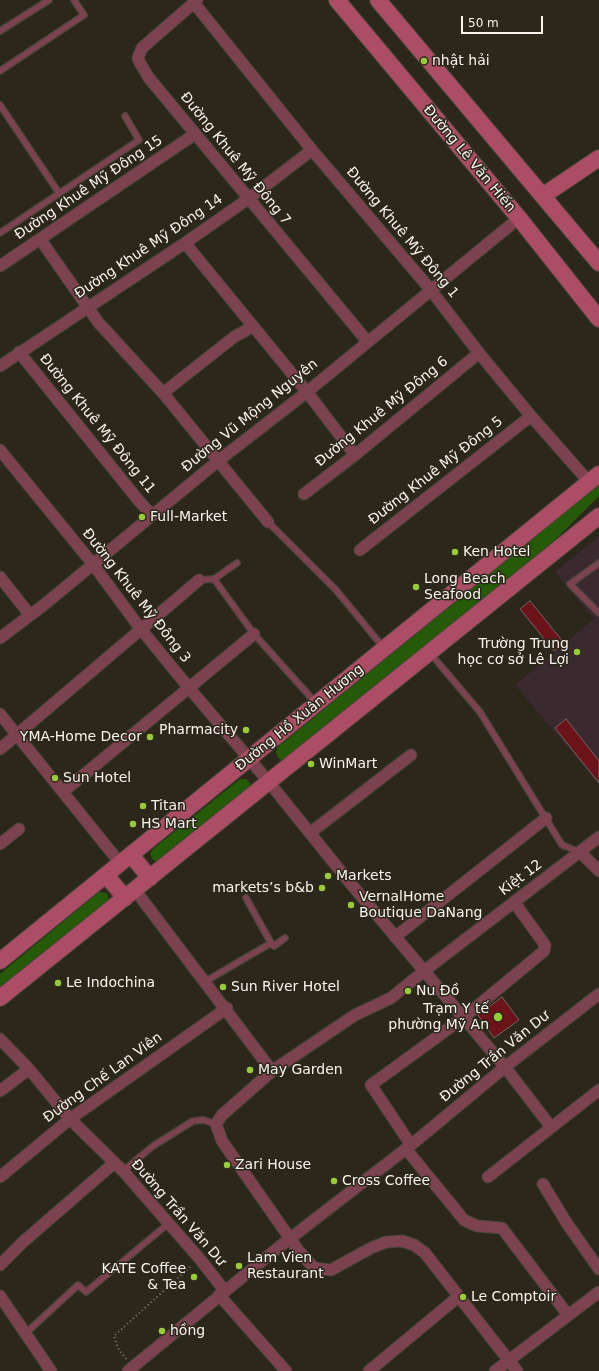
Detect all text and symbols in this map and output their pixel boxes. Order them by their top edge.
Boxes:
scale bar [463,8,545,34]
text: 50 m [468,16,499,30]
place label: nhật hải [432,53,490,69]
marker: nhật hải [419,56,429,66]
street label: Đường Khuê Mỹ Đông 7 [176,89,294,229]
street label: Đường Lê Văn Hiến [419,102,519,216]
street label: Đường Khuê Mỹ Đông 15 [12,132,166,244]
street label: Đường Khuê Mỹ Đông 1 [342,164,462,302]
street label: Đường Khuê Mỹ Đông 14 [72,191,226,303]
street label: Đường Khuê Mỹ Đông 11 [35,351,159,497]
street label: Đường Khuê Mỹ Đông 6 [312,353,452,471]
street label: Đường Vũ Mộng Nguyên [179,356,321,476]
street label: Đường Khuê Mỹ Đông 5 [365,413,507,529]
place label: Full-Market [150,509,227,525]
marker: Full-Market [137,512,147,522]
street label: Đường Khuê Mỹ Đông 3 [78,525,194,667]
place label: Ken Hotel [463,544,531,560]
marker: Ken Hotel [450,547,460,557]
place label: Long Beach Seafood [424,571,506,604]
marker: Long Beach Seafood [411,582,421,592]
place label: Trường Trung học cơ sở Lê Lợi [458,636,569,668]
marker: Trường Trung học cơ sở Lê Lợi [572,647,582,657]
street label: Đường Hồ Xuân Hương [232,661,368,775]
place label: Pharmacity [159,722,238,738]
marker: Pharmacity [241,725,251,735]
place label: YMA-Home Decor [20,729,142,745]
marker: YMA-Home Decor [145,732,155,742]
place label: WinMart [319,756,377,772]
marker: WinMart [306,759,316,769]
place label: Sun Hotel [63,770,131,786]
marker: Sun Hotel [50,773,60,783]
place label: Titan [151,798,186,814]
marker: Titan [138,801,148,811]
place label: HS Mart [141,816,197,832]
marker: HS Mart [128,819,138,829]
street label: Kiệt 12 [496,856,546,900]
place label: Markets [336,868,391,884]
marker: Markets [323,871,333,881]
place label: markets’s b&b [212,880,314,896]
marker: markets’s b&b [317,883,327,893]
place label: VernalHome Boutique DaNang [359,889,482,922]
marker: VernalHome Boutique DaNang [346,900,356,910]
place label: Le Indochina [66,975,155,991]
marker: Le Indochina [53,978,63,988]
place label: Sun River Hotel [231,979,340,995]
marker: Sun River Hotel [218,982,228,992]
place label: Nu Đồ [416,983,459,999]
marker: Nu Đồ [403,986,413,996]
place label: Trạm Y tế phường Mỹ An [388,1001,489,1034]
street label: Đường Trần Văn Dư [437,1008,553,1106]
marker: Trạm Y tế phường Mỹ An [492,1011,504,1023]
street label: Đường Chế Lan Viên [40,1029,166,1127]
place label: May Garden [258,1062,343,1078]
marker: May Garden [245,1065,255,1075]
street label: Đường Trần Văn Dư [127,1156,229,1270]
place label: Zari House [235,1157,311,1173]
marker: Zari House [222,1160,232,1170]
place label: Cross Coffee [342,1173,430,1189]
marker: Cross Coffee [329,1176,339,1186]
place label: Lam Vien Restaurant [247,1250,324,1282]
place label: KATE Coffee & Tea [102,1261,186,1294]
marker: Lam Vien Restaurant [234,1261,244,1271]
marker: KATE Coffee & Tea [189,1272,199,1282]
place label: Le Comptoir [471,1289,556,1305]
marker: Le Comptoir [458,1292,468,1302]
place label: hồng [170,1323,205,1339]
marker: hồng [157,1326,167,1336]

